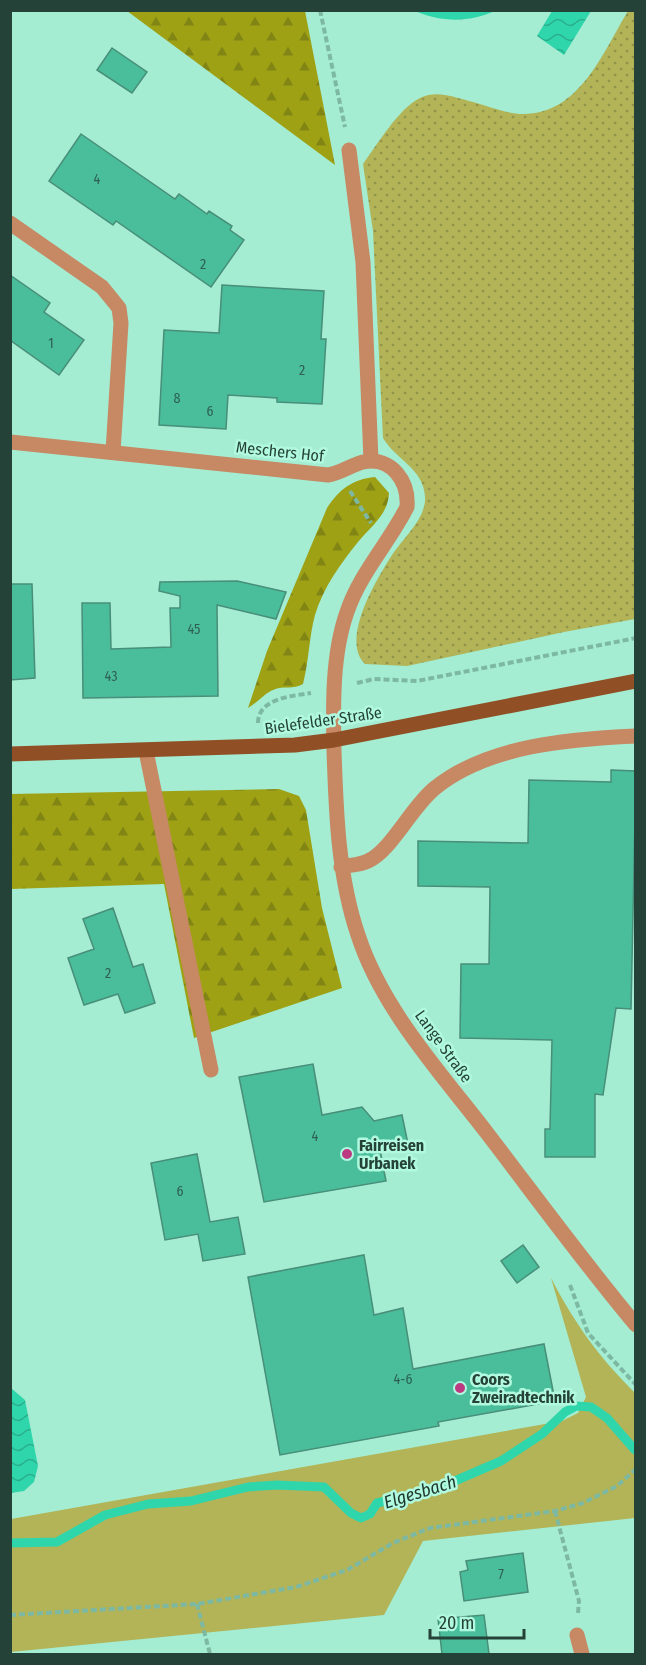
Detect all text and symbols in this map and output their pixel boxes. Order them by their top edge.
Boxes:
house number: 4 [94,171,101,188]
house number: 2 [200,256,206,273]
house number: 1 [48,335,54,352]
house number: 2 [299,362,305,379]
house number: 8 [174,390,181,407]
house number: 6 [207,403,214,420]
street label: Meschers Hof [235,437,326,466]
house number: 45 [187,621,201,638]
house number: 43 [105,668,117,685]
street label: Bielefelder Straße [263,703,383,738]
house number: 2 [105,965,111,982]
street label: Lange Straße [411,1006,476,1086]
house number: 4 [312,1128,319,1145]
place label: Fairreisen Urbanek [359,1136,424,1173]
marker: Fairreisen Urbanek [340,1147,354,1161]
house number: 6 [177,1183,184,1200]
place label: Coors Zweiradtechnik [472,1370,575,1407]
house number: 4-6 [394,1371,412,1388]
marker: Coors Zweiradtechnik [453,1381,467,1395]
water label: Elgesbach [381,1471,459,1513]
house number: 7 [498,1566,504,1583]
scale bar [430,1602,524,1640]
text: 20 m [439,1612,474,1634]

